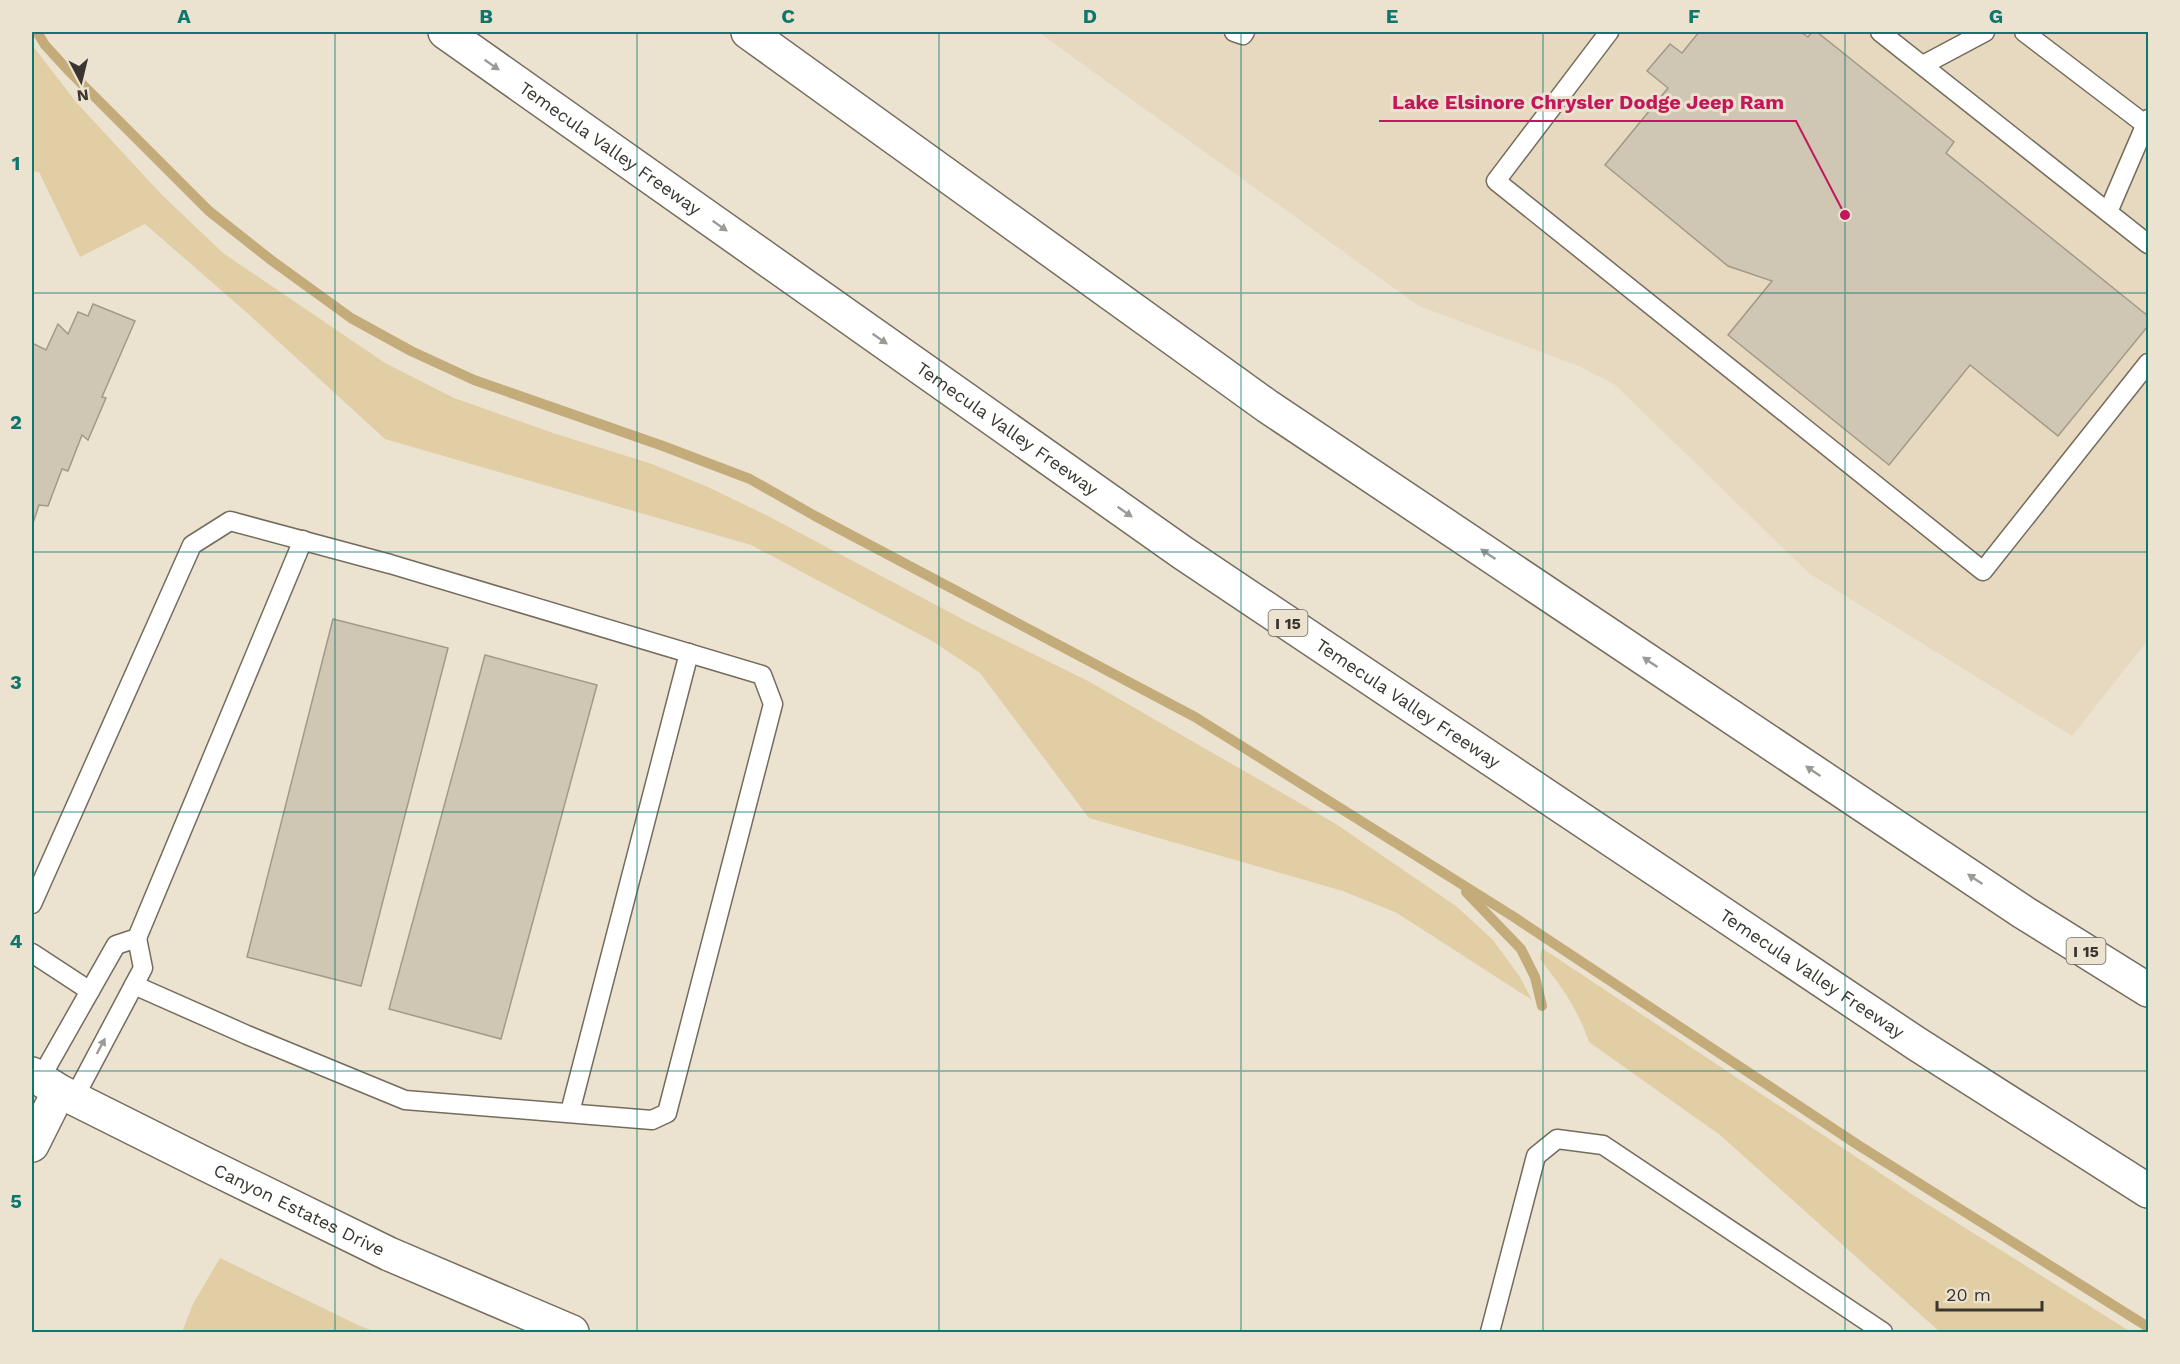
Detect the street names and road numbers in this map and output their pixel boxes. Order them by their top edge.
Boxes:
street label: Temecula Valley Freeway [515,77,706,220]
street label: Temecula Valley Freeway [913,357,1103,500]
road number: I 15 [1268,610,1308,636]
street label: Temecula Valley Freeway [1312,634,1505,773]
street label: Temecula Valley Freeway [1716,904,1909,1043]
road number: I 15 [2066,938,2106,964]
street label: Canyon Estates Drive [211,1159,388,1260]

